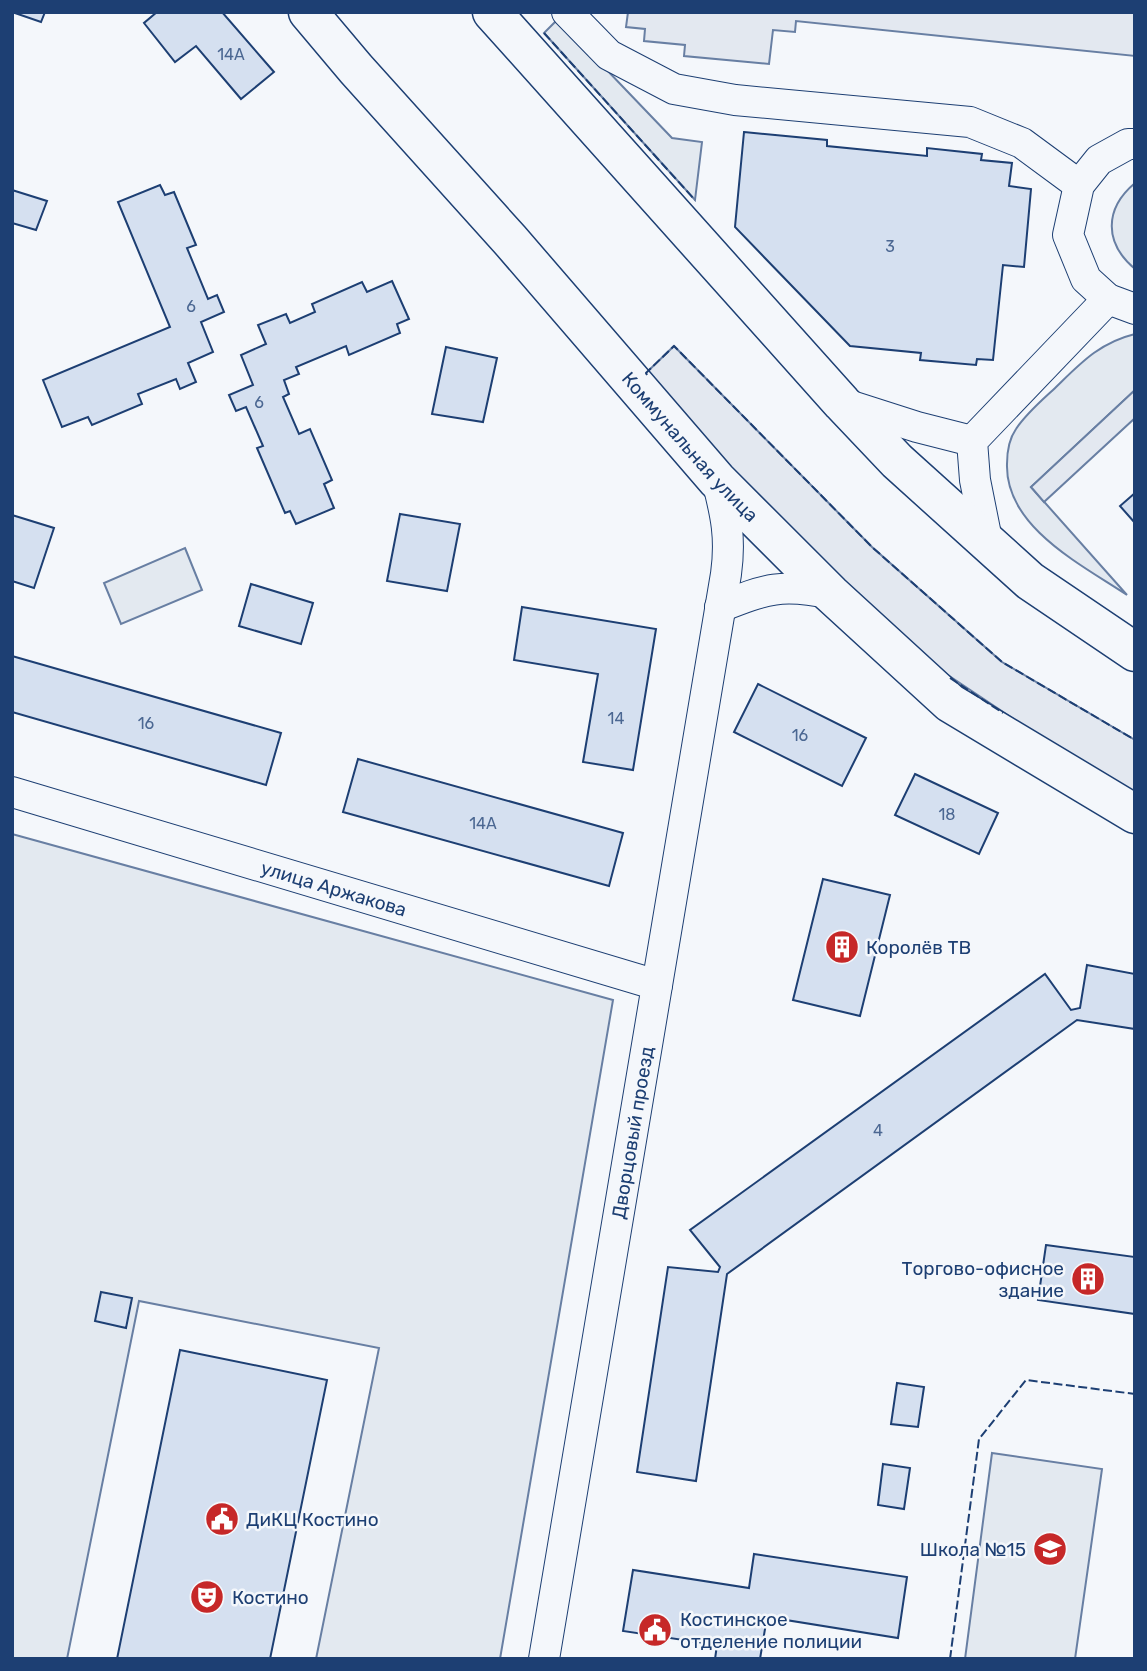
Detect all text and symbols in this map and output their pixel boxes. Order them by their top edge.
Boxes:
house number: 14А [217,45,245,64]
house number: 3 [885,237,895,256]
house number: 6 [186,297,196,316]
street label: Коммунальная улица [617,367,763,526]
house number: 6 [254,393,264,412]
house number: 14 [608,709,624,728]
house number: 16 [138,714,155,733]
house number: 16 [792,726,809,745]
house number: 18 [938,805,956,824]
house number: 14А [469,814,497,833]
street label: улица Аржакова [258,856,409,921]
building icon: Королёв ТВ [823,928,861,966]
place label: Королёв ТВ [866,936,971,959]
street label: Дворцовый проезд [607,1044,658,1220]
house number: 4 [873,1121,883,1140]
place label: Торгово-офисное здание [901,1257,1064,1302]
building icon: Торгово-офисное здание [1069,1260,1107,1298]
public building icon: ДиКЦ Костино [203,1500,241,1538]
place label: ДиКЦ Костино [246,1508,379,1531]
school or university icon: Школа №15 [1031,1530,1069,1568]
place label: Школа №15 [920,1538,1026,1561]
theatre icon: Костино [188,1578,226,1616]
place label: Костино [232,1586,309,1609]
place label: Костинское отделение полиции [680,1608,862,1653]
public building icon: Костинское отделение полиции [636,1611,674,1649]

